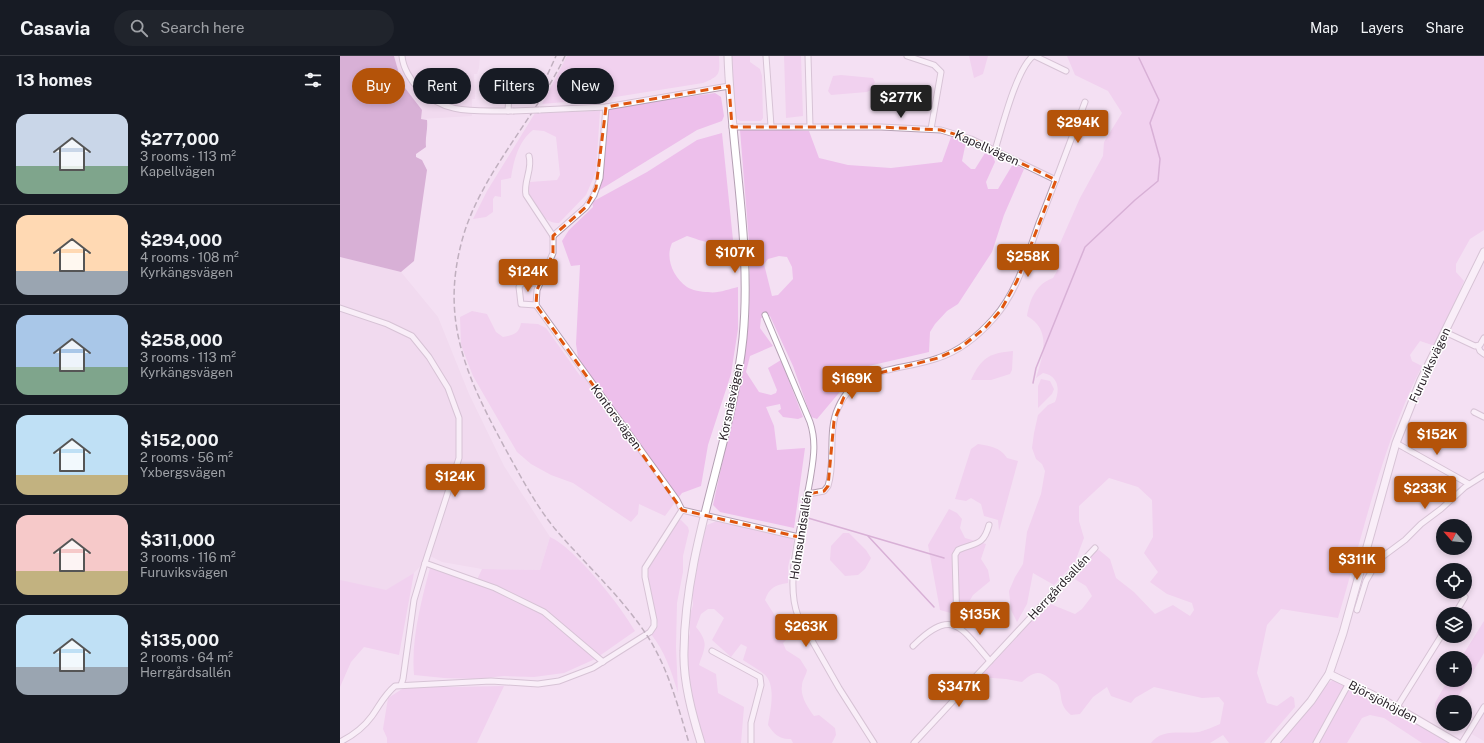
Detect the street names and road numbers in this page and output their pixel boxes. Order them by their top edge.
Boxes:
street label: Kapellvägen [953,128,1021,168]
street label: Furuviksvägen [1407,325,1453,405]
street label: Korsnäsvägen [716,362,746,442]
street label: Kontorsvägen [588,382,644,452]
street label: Holmsundsallén [787,489,815,581]
street label: Herrgårdsallén [1025,551,1093,622]
street label: Björsjöhöjden [1346,678,1420,726]

